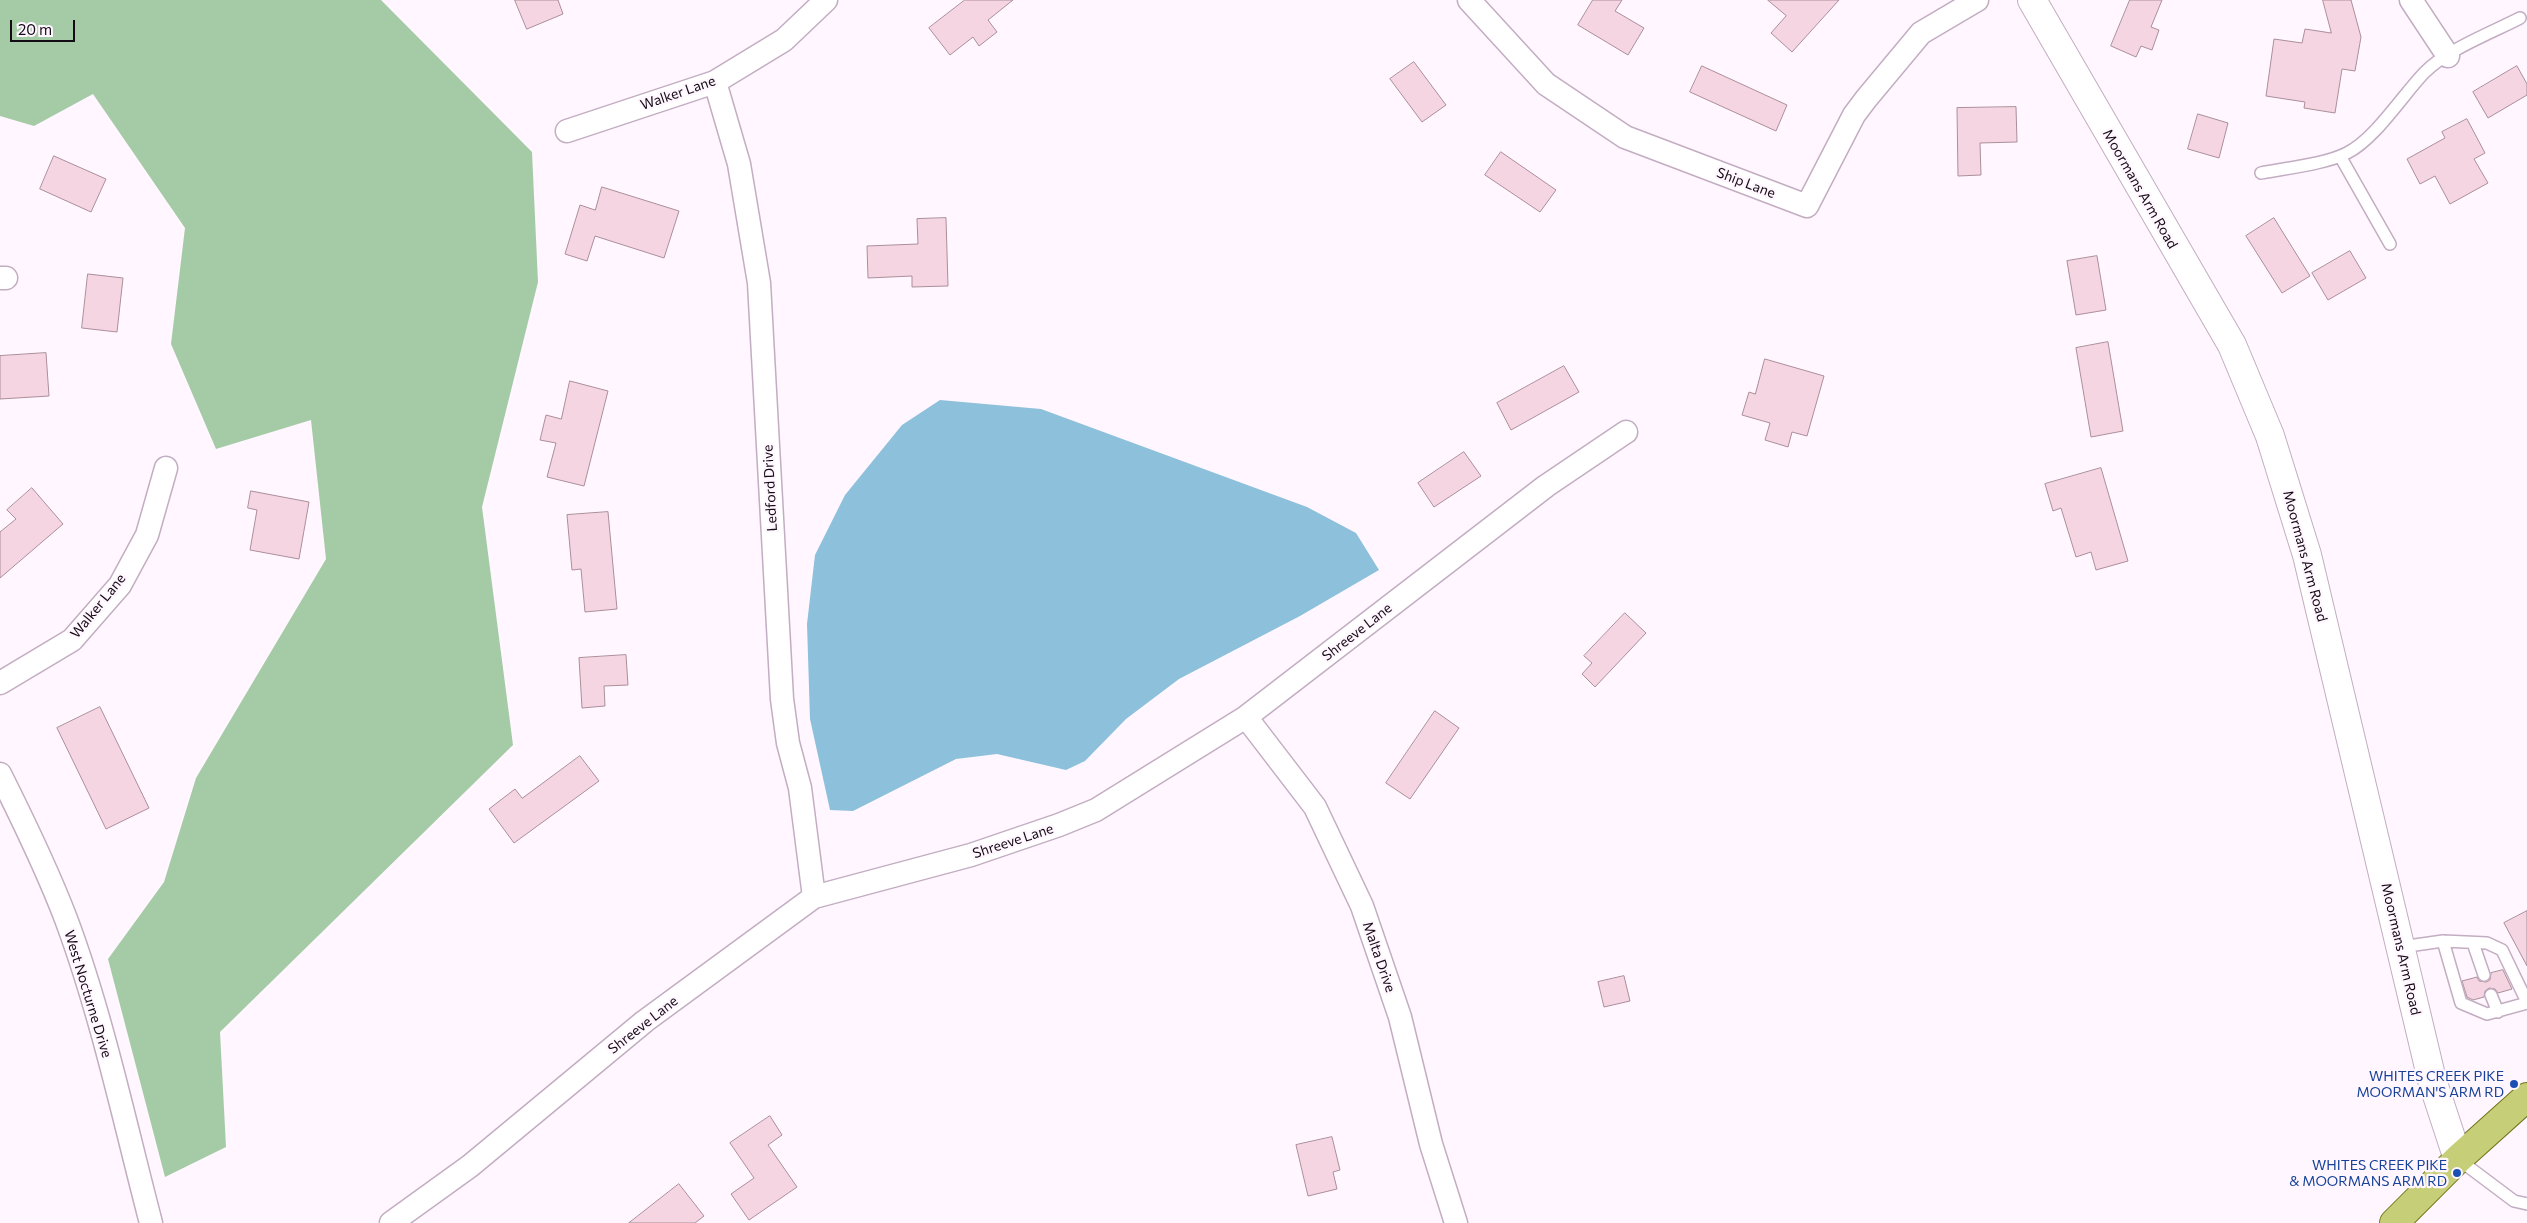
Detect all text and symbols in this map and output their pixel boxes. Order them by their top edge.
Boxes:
scale bar [12,10,78,42]
text: 20 m [18,20,52,38]
street label: Walker Lane [638,72,718,114]
street label: Moormans Arm Road [2099,126,2181,252]
street label: Ship Lane [1714,164,1778,202]
street label: Ledford Drive [759,444,781,532]
street label: Moormans Arm Road [2279,489,2331,623]
street label: Walker Lane [67,570,129,642]
street label: Shreeve Lane [1319,600,1395,664]
street label: Shreeve Lane [970,820,1056,862]
street label: Moormans Arm Road [2378,881,2424,1017]
street label: Malta Drive [1359,919,1399,995]
street label: West Nocturne Drive [61,928,115,1060]
street label: Shreeve Lane [605,993,681,1057]
place label: WHITES CREEK PIKE MOORMAN'S ARM RD [2356,1068,2504,1100]
marker: WHITES CREEK PIKE MOORMAN'S ARM RD [2508,1078,2520,1090]
place label: WHITES CREEK PIKE & MOORMANS ARM RD [2289,1157,2447,1190]
marker: WHITES CREEK PIKE & MOORMANS ARM RD [2451,1167,2463,1179]

